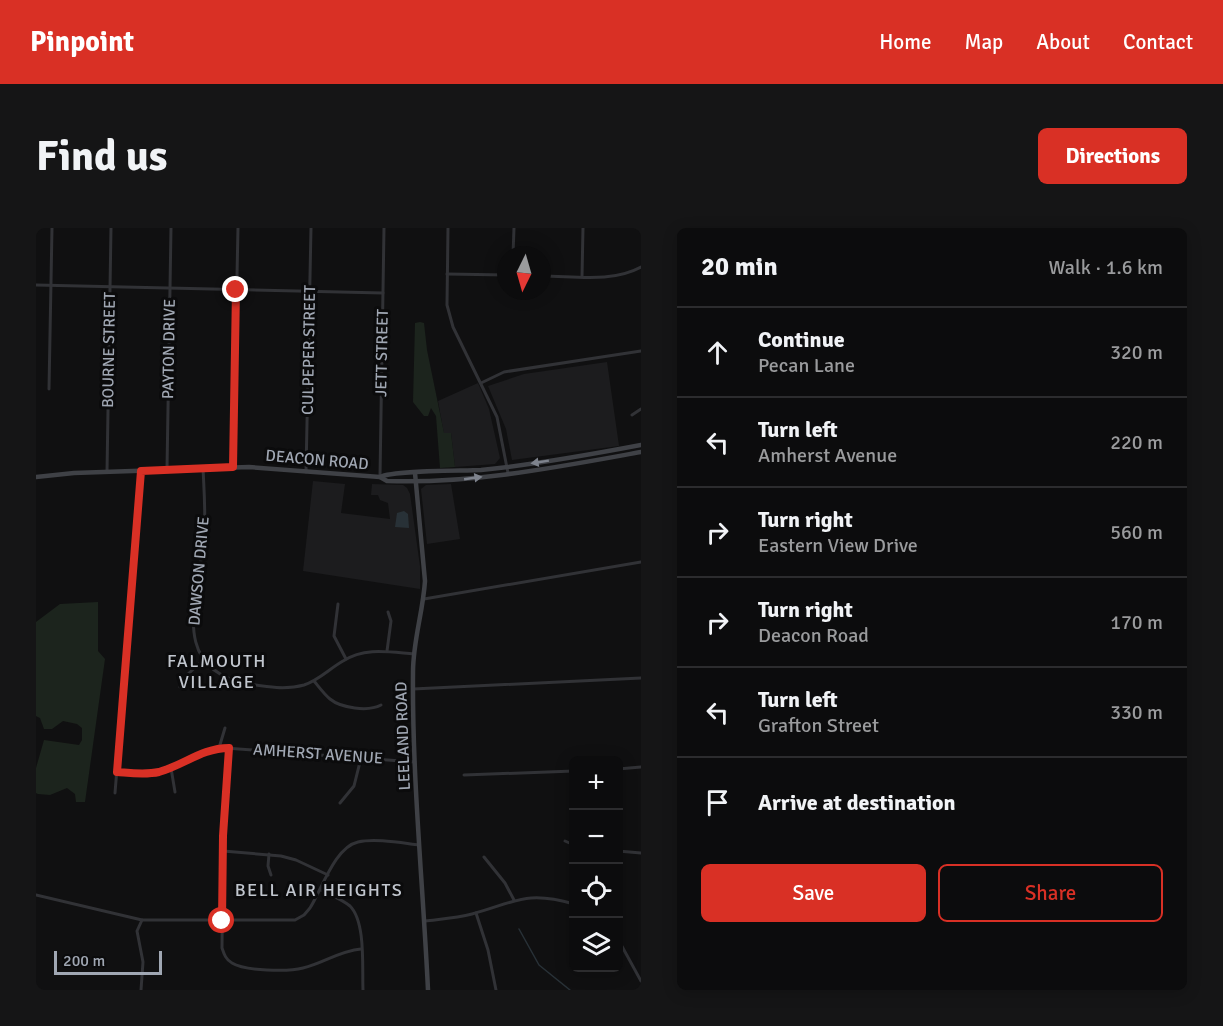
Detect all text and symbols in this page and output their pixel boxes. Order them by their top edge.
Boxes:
text: Pinpoint [30,25,134,59]
text: Home [879,29,932,55]
text: Map [965,29,1003,55]
text: About [1036,29,1090,55]
text: Contact [1123,29,1193,55]
button: Directions [1038,128,1187,184]
text: Find us [36,131,167,182]
north arrow [497,246,551,300]
text: 20 min [701,251,778,283]
text: Walk · 1.6 km [1049,255,1163,280]
route end [222,276,248,302]
street label: CULPEPER STREET [298,285,320,415]
street label: BOURNE STREET [98,292,120,408]
street label: PAYTON DRIVE [158,299,180,399]
street label: JETT STREET [371,309,393,397]
text: Continue [758,326,845,353]
icon: ahead [701,336,734,369]
text: 320 m [1110,340,1163,365]
text: Pecan Lane [758,353,855,378]
text: Turn left [758,416,838,443]
icon: left [701,426,734,459]
text: 220 m [1110,430,1163,455]
text: Amherst Avenue [758,443,897,468]
street label: DEACON ROAD [265,446,369,474]
one-way arrow [531,457,550,466]
one-way arrow [464,473,483,483]
text: Turn right [758,506,853,533]
street label: DAWSON DRIVE [184,516,214,626]
icon: right [701,516,734,549]
text: 560 m [1110,520,1163,545]
text: Eastern View Drive [758,533,918,558]
text: Turn right [758,596,853,623]
icon: right [701,606,734,639]
text: 170 m [1110,610,1163,635]
text: Deacon Road [758,623,869,648]
district label: FALMOUTH VILLAGE [167,650,267,693]
street label: LEELAND ROAD [391,681,415,791]
text: Turn left [758,686,838,713]
icon: left [701,696,734,729]
text: 330 m [1110,700,1163,725]
text: Grafton Street [758,713,879,738]
street label: AMHERST AVENUE [253,739,383,769]
map controls [569,756,623,972]
button: + [569,756,623,810]
icon: arrive [701,786,734,819]
text: Arrive at destination [758,789,955,816]
button: − [569,810,623,864]
button: locate [569,864,623,918]
button: Save [701,864,926,922]
button: Share [938,864,1163,922]
district label: BELL AIR HEIGHTS [235,879,403,901]
route start [208,907,234,933]
button: layers [569,918,623,972]
scale bar [54,948,162,976]
text: 200 m [63,951,105,971]

